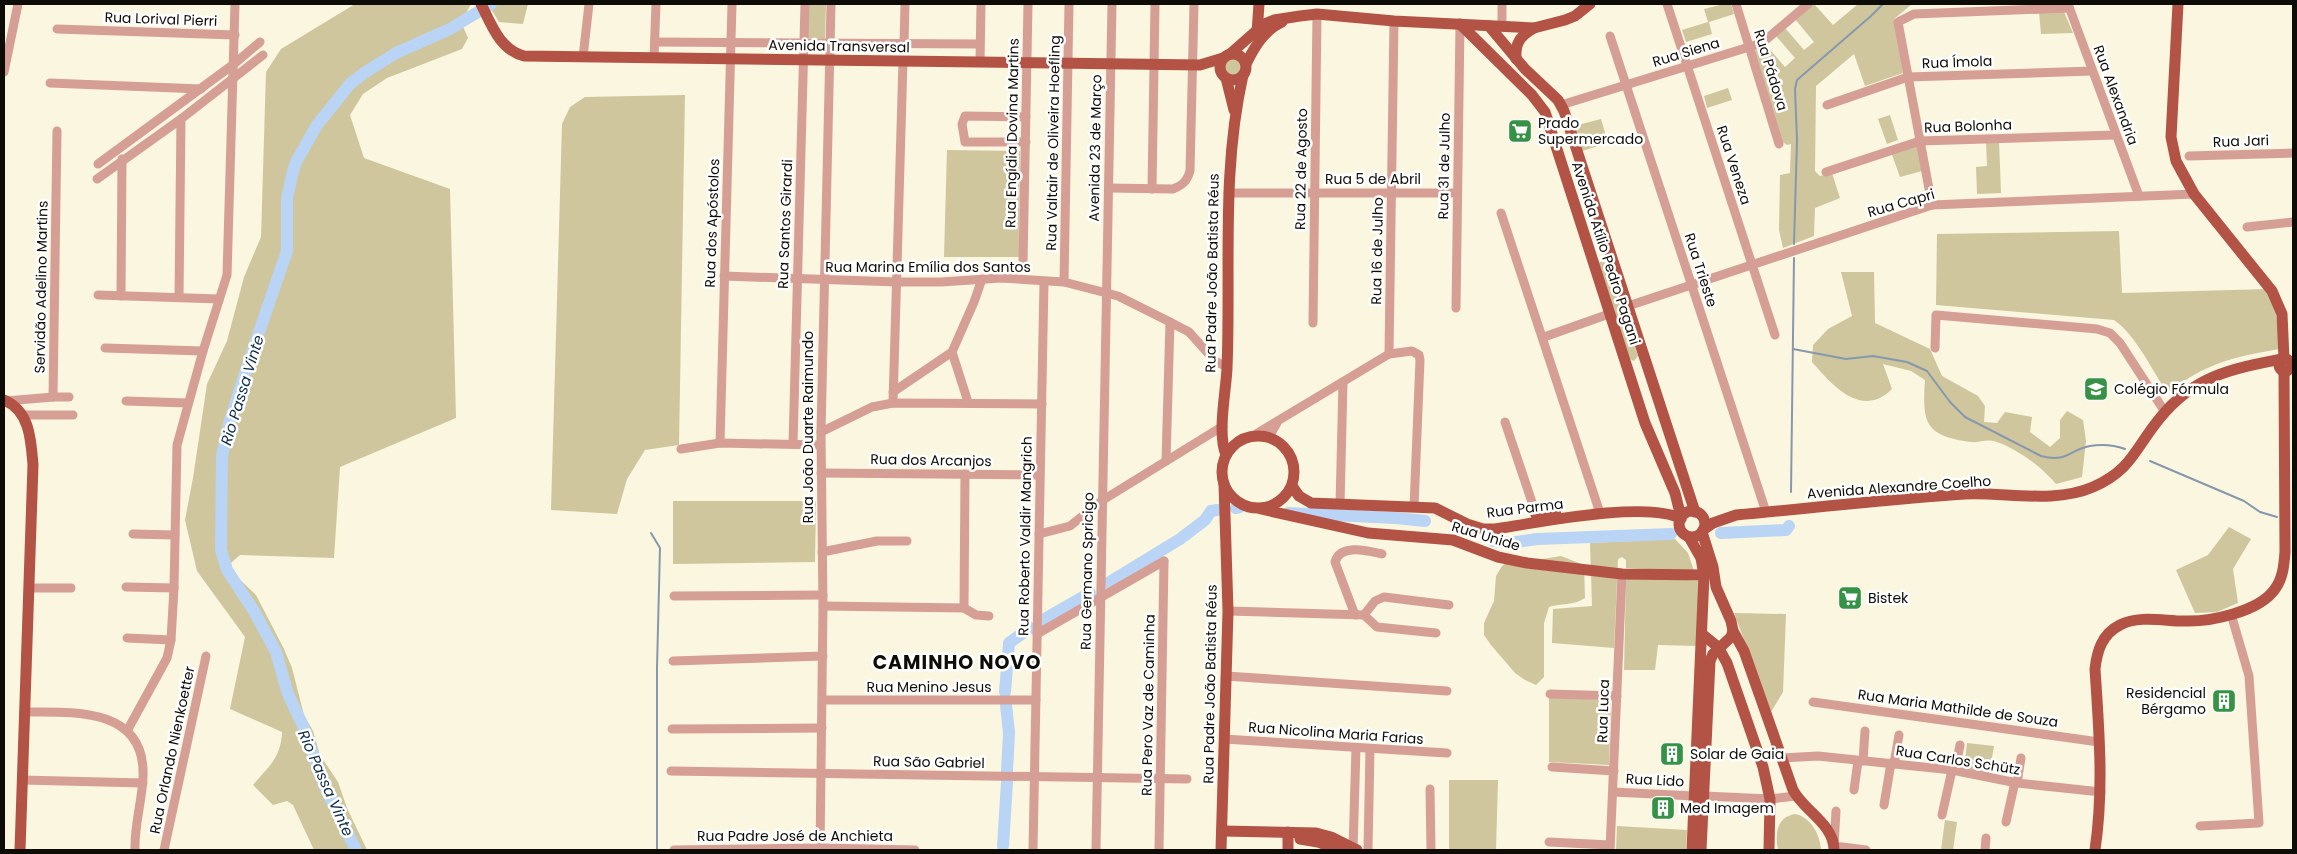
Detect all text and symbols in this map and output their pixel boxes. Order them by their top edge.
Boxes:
street label: Rua Lorival Pierri [104,7,218,31]
street label: Rua Pádova [1749,27,1793,113]
street label: Rua Siena [1650,32,1722,72]
street label: Avenida Transversal [768,35,910,57]
street label: Rua Valtair de Oliveira Hoefling [1041,35,1065,251]
street label: Rua Engídia Dovina Martins [1000,38,1024,228]
street label: Rua Alexandria [2089,42,2143,148]
street label: Rua Ímola [1921,51,1993,73]
street label: Avenida 23 de Março [1084,74,1106,222]
street label: Rua 22 de Agosto [1290,108,1312,230]
street label: Rua 31 de Julho [1433,112,1455,220]
place label: Prado Supermercado [1538,113,1643,149]
street label: Rua Bolonha [1924,114,2012,138]
supermarket icon: Prado Supermercado [1507,118,1533,144]
street label: Rua Veneza [1712,123,1756,207]
street label: Rua Jari [2213,130,2269,152]
street label: Rua dos Apóstolos [700,158,724,288]
street label: Rua Santos Girardi [773,159,797,289]
street label: Avenida Atílio Pedro Pagani [1567,159,1645,347]
street label: Rua 5 de Abril [1325,169,1421,189]
street label: Rua Padre João Batista Réus [1200,173,1224,373]
street label: Rua Capri [1865,184,1937,222]
street label: Rua 16 de Julho [1366,197,1388,305]
street label: Servidão Adelino Martins [29,200,53,374]
street label: Rua Trieste [1680,230,1722,310]
street label: Rua Marina Emília dos Santos [825,257,1031,277]
street label: Rua João Duarte Raimundo [798,331,818,523]
water label: Rio Passa Vinte [215,332,269,448]
school or university icon: Colégio Fórmula [2083,376,2109,402]
place label: Colégio Fórmula [2114,379,2229,399]
street label: Rua Roberto Valdir Mangrich [1013,436,1037,636]
street label: Rua dos Arcanjos [870,449,992,471]
street label: Avenida Alexandre Coelho [1806,471,1992,503]
street label: Rua Germano Spricigo [1076,492,1098,650]
street label: Rua Parma [1485,493,1565,523]
street label: Rua Unide [1449,516,1523,556]
street label: Rua Padre João Batista Réus [1198,584,1222,784]
supermarket icon: Bistek [1837,585,1863,611]
place label: Bistek [1868,588,1909,608]
street label: Rua Pero Vaz de Caminha [1136,614,1160,796]
district label: CAMINHO NOVO [873,649,1041,676]
street label: Rua Orlando Nienkoetter [144,664,200,836]
street label: Rua Menino Jesus [866,677,992,697]
street label: Rua Luca [1592,679,1614,743]
place label: Residencial Bérgamo [2126,683,2206,719]
street label: Rua Maria Mathilde de Souza [1856,684,2060,732]
building icon: Residencial Bérgamo [2211,688,2237,714]
street label: Rua Nicolina Maria Farias [1248,717,1424,749]
water label: Rio Passa Vinte [293,727,359,839]
street label: Rua Carlos Schütz [1894,740,2022,780]
building icon: Solar de Gaia [1659,741,1685,767]
place label: Solar de Gaia [1690,744,1784,764]
street label: Rua São Gabriel [873,751,985,773]
street label: Rua Lido [1625,768,1685,792]
building icon: Med Imagem [1650,795,1676,821]
place label: Med Imagem [1680,798,1774,818]
street label: Rua Padre José de Anchieta [697,826,893,846]

